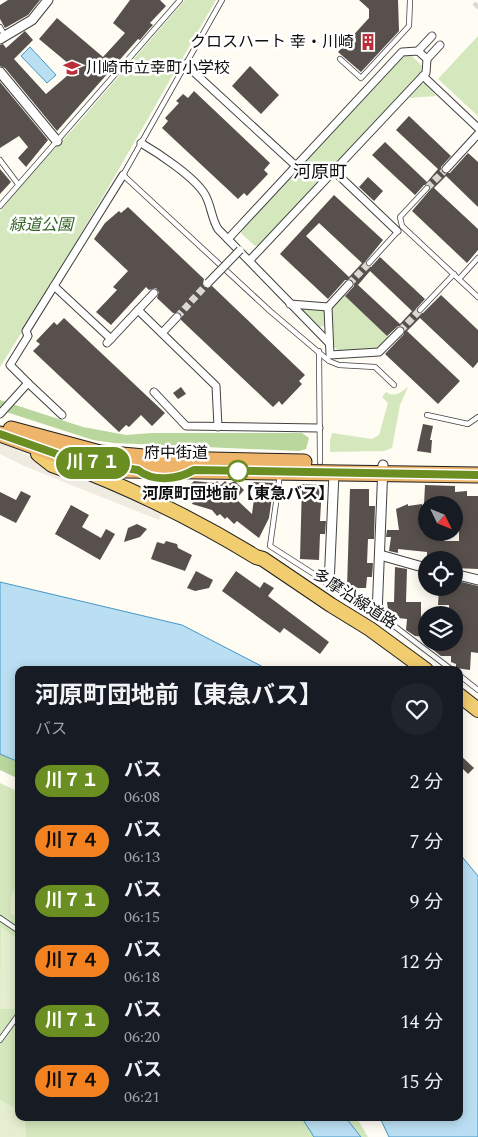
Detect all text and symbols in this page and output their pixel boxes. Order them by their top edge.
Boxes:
place label: クロスハート 幸・川崎 [190,30,354,54]
building icon: クロスハート 幸・川崎 [358,32,378,52]
place label: 川崎市立幸町小学校 [86,56,230,80]
school or university icon: 川崎市立幸町小学校 [62,58,82,78]
district label: 河原町 [293,159,347,186]
park label: 緑道公園 [9,213,75,237]
street label: 府中街道 [144,441,208,465]
line badge: 川７１ [64,447,122,479]
text: 川７１ [66,449,120,476]
marker: 河原町団地前【東急バス】 [227,460,249,482]
place label: 河原町団地前【東急バス】 [142,482,334,506]
north arrow [418,496,462,541]
map controls [418,496,463,651]
button: locate [418,551,463,596]
street label: 多摩沿線道路 [308,563,402,635]
button: layers [418,606,463,651]
text: 河原町団地前【東急バス】 [35,678,323,714]
button: heart [391,683,443,735]
text: バス [35,717,67,741]
text: バス [124,756,162,785]
text: 川７１ [45,767,99,794]
text: 2 分 [410,768,443,797]
text: 06:08 [124,785,160,809]
text: バス [124,816,162,845]
text: 川７４ [45,827,99,854]
text: 7 分 [410,828,443,857]
text: 06:13 [124,845,160,869]
text: バス [124,876,162,905]
text: 川７１ [45,887,99,914]
text: 9 分 [410,888,443,917]
text: 06:15 [124,905,160,929]
text: バス [124,936,162,965]
text: 川７４ [45,947,99,974]
text: 12 分 [400,948,443,977]
text: 06:18 [124,965,160,989]
text: バス [124,996,162,1025]
text: 川７１ [45,1007,99,1034]
text: 14 分 [400,1008,443,1037]
text: 06:20 [124,1025,160,1049]
text: バス [124,1056,162,1085]
text: 川７４ [45,1067,99,1094]
text: 15 分 [400,1068,443,1097]
text: 06:21 [124,1085,160,1109]

